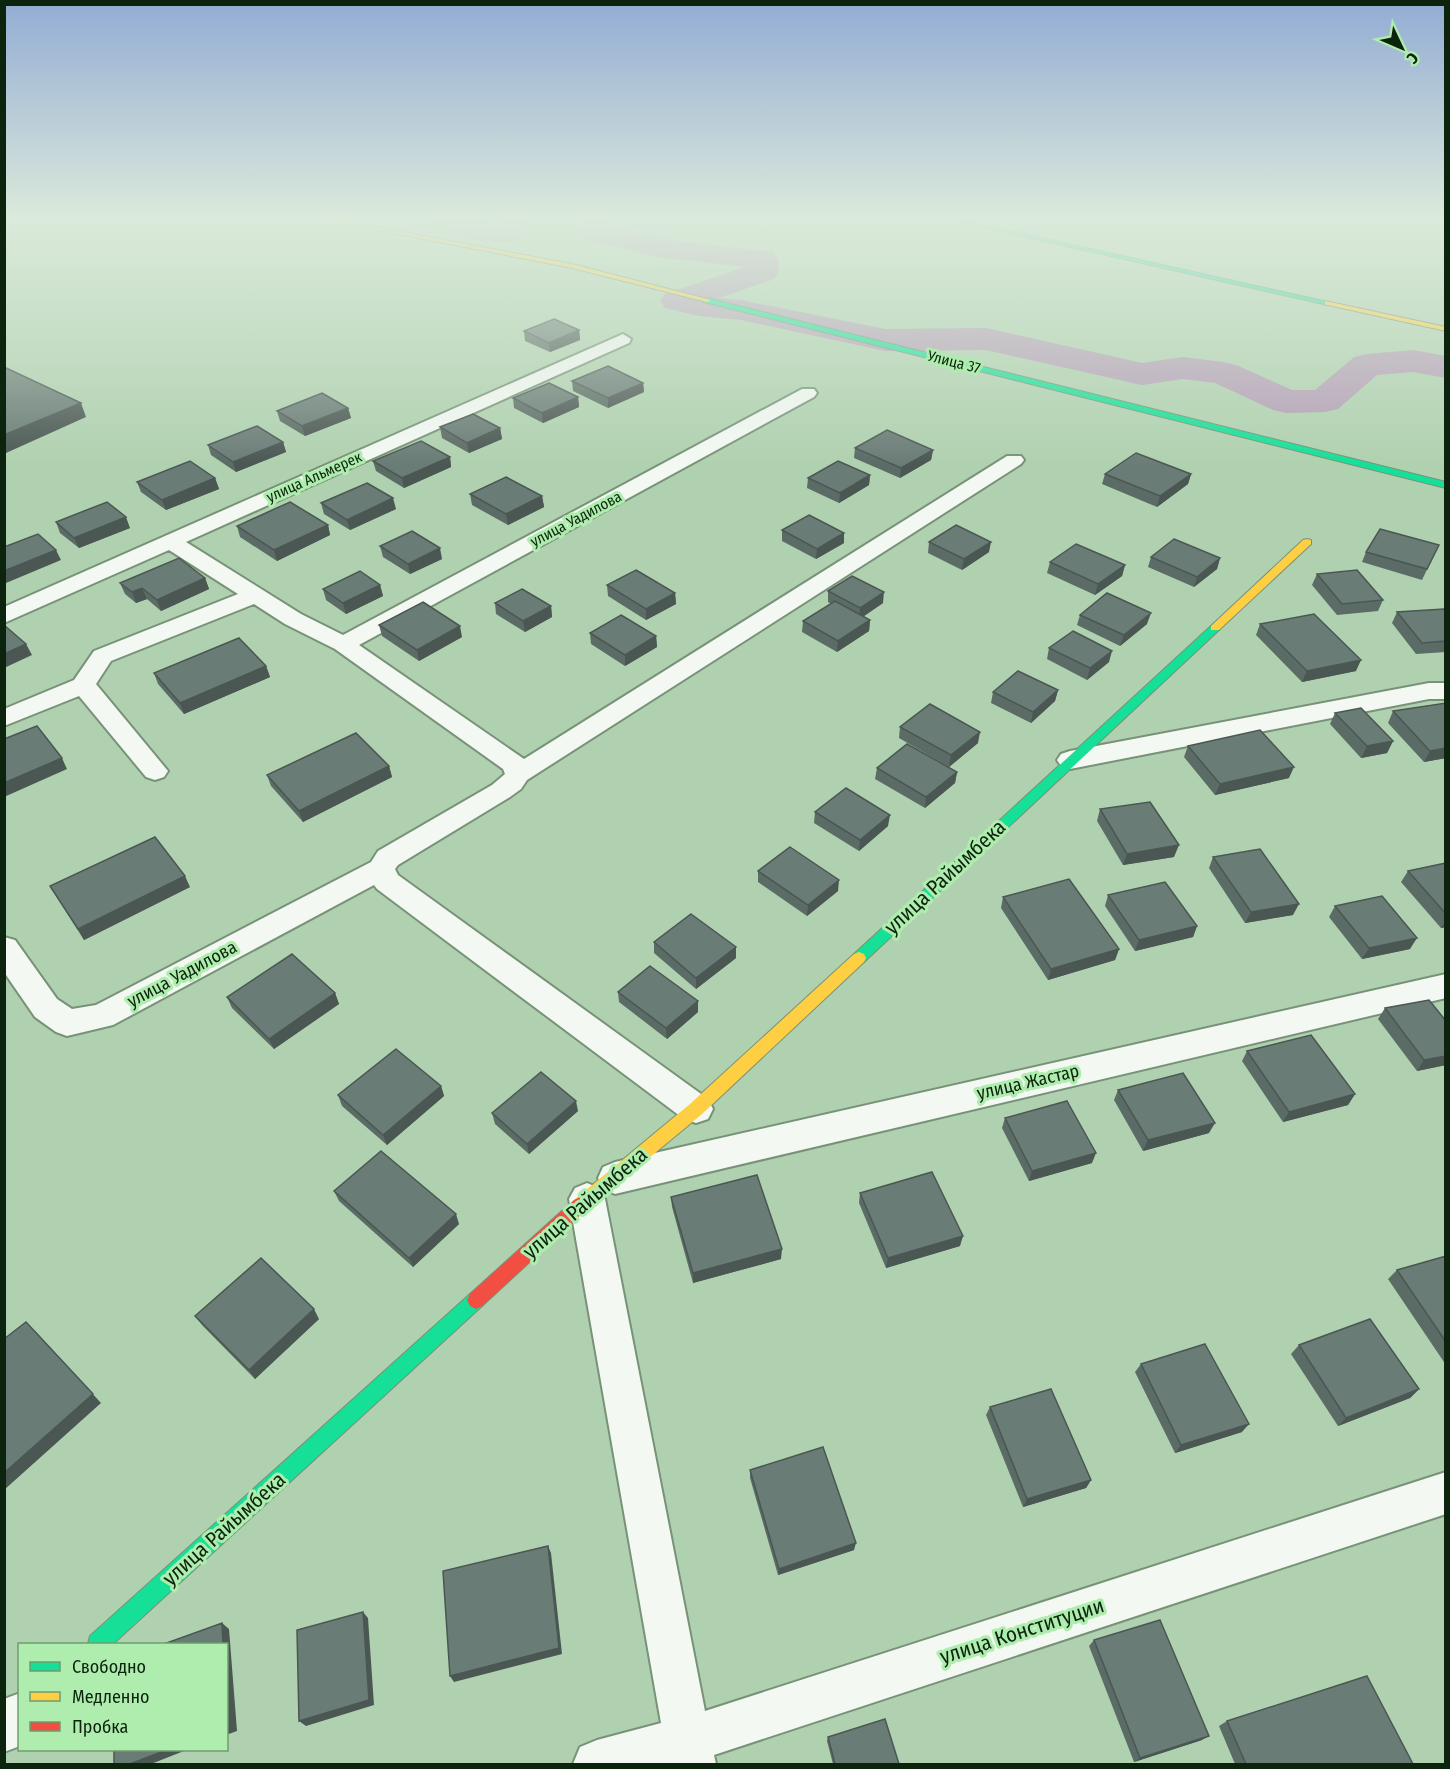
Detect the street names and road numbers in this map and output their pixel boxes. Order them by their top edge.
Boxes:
street label: Улица 37 [925,347,982,377]
street label: улица Альмерек [263,448,365,506]
street label: улица Уадилова [527,487,625,551]
street label: улица Райымбека [879,814,1011,940]
street label: улица Уадилова [123,936,241,1012]
street label: улица Жастар [975,1060,1081,1104]
street label: улица Райымбека [517,1142,653,1264]
street label: улица Райымбека [157,1467,291,1591]
street label: улица Конституции [937,1592,1107,1670]

